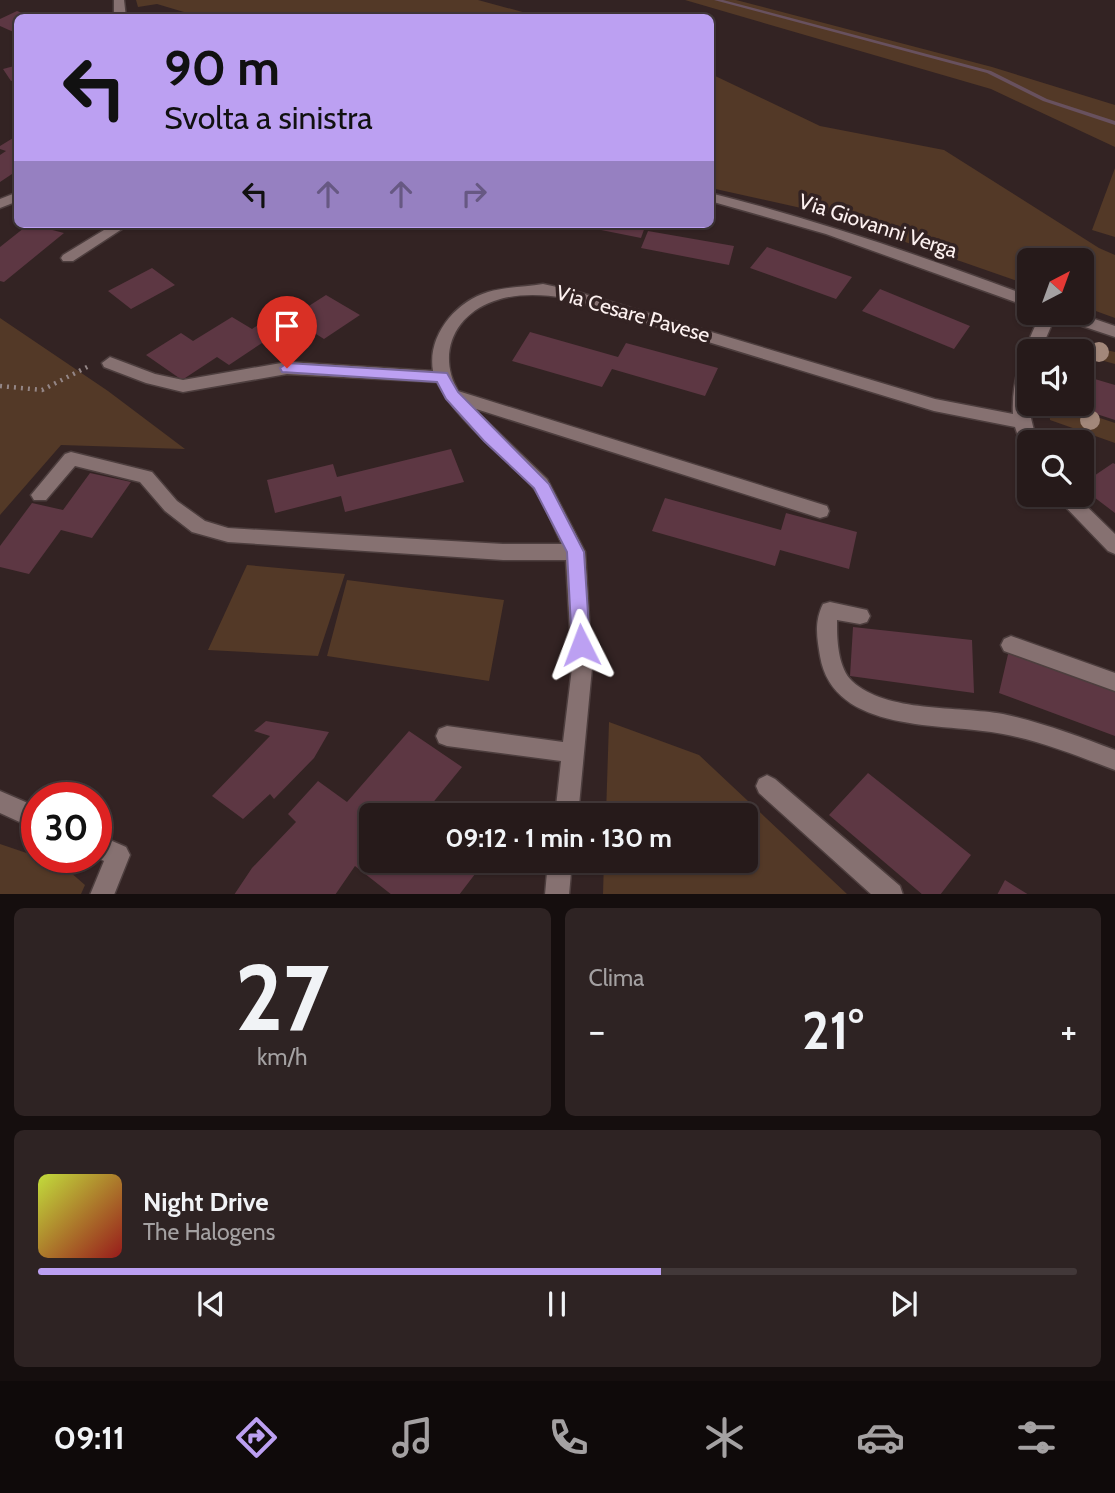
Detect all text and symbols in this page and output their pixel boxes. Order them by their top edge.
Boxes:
text: 90 m [164,38,280,97]
icon: left [49,42,140,133]
text: Svolta a sinistra [164,98,373,137]
icon: left [236,175,274,213]
icon: ahead [309,175,347,213]
icon: ahead [382,175,420,213]
icon: right [455,175,493,213]
street label: Via Giovanni Verga [796,188,961,263]
north arrow [1017,248,1094,326]
map controls [1017,248,1094,507]
street label: Via Cesare Pavese [553,280,713,347]
pin [257,296,317,368]
icon: arrive [268,307,306,345]
button: sound [1017,339,1094,416]
button: search [1017,430,1094,507]
position arrow [544,608,618,682]
speed limit sign: 30 [21,782,112,873]
text: 09:12 · 1 min · 130 m [445,822,672,854]
text: 27 [235,942,330,1053]
text: Clima [589,964,644,992]
text: 21° [802,999,864,1062]
text: − [589,1007,605,1054]
text: + [1060,1007,1077,1054]
text: km/h [257,1043,307,1071]
text: Night Drive [143,1186,269,1218]
text: The Halogens [143,1218,275,1246]
icon: previous [192,1285,230,1323]
icon: pause [538,1285,576,1323]
icon: next [885,1285,923,1323]
icon: directions [232,1413,281,1462]
icon: music [388,1413,437,1462]
icon: phone [544,1413,593,1462]
icon: climate [700,1413,749,1462]
icon: car [856,1413,905,1462]
icon: filters [1012,1413,1061,1462]
text: 09:11 [54,1418,125,1457]

